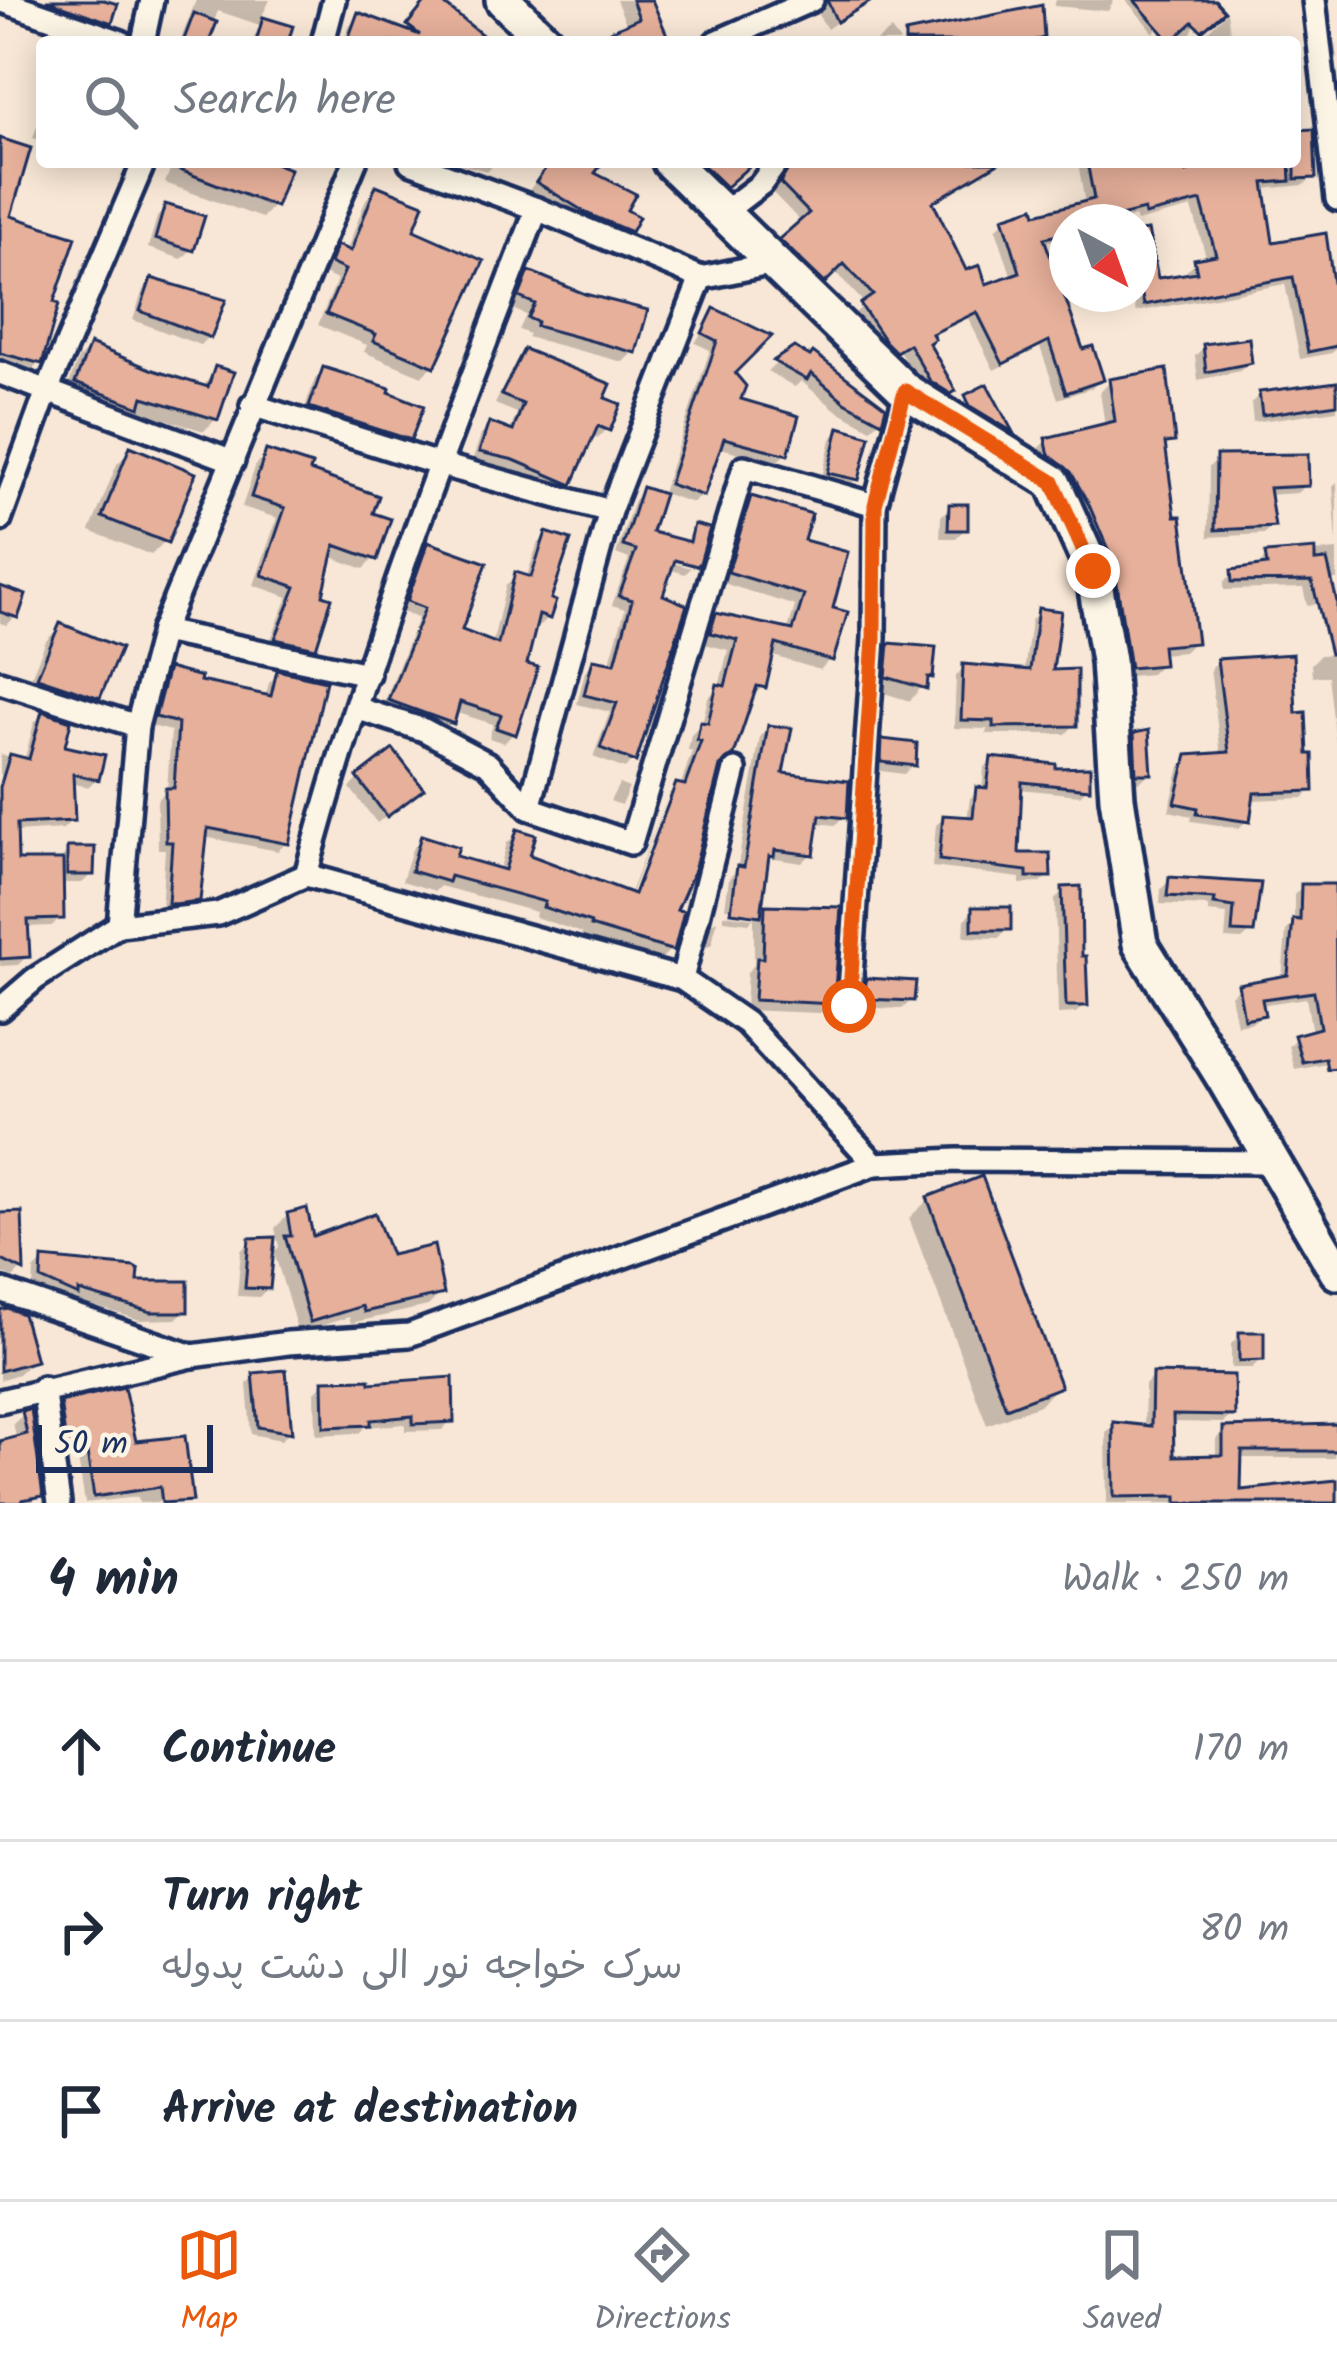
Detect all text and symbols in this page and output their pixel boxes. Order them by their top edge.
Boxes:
search box [36,36,1301,168]
text: Search here [174,66,396,138]
icon: search [78,69,144,135]
north arrow [1049,204,1157,312]
route end [1066,544,1120,598]
route start [822,979,876,1033]
scale bar [36,1419,213,1472]
text: 50 m [54,1419,128,1472]
text: 4 min [48,1541,179,1622]
text: Walk · 250 m [1062,1550,1289,1612]
text: Continue [162,1715,336,1787]
icon: ahead [48,1718,114,1784]
text: 170 m [1193,1720,1289,1782]
text: Turn right [162,1863,362,1935]
icon: right [48,1898,114,1964]
text: 80 m [1199,1900,1289,1962]
text: سرک خواجه نور الی دشت پدوله [162,1937,683,1999]
text: Arrive at destination [162,2075,578,2147]
icon: arrive [48,2078,114,2144]
tab: Map [176,2222,242,2347]
tab: Directions [594,2222,731,2347]
tab: Saved [1083,2222,1161,2347]

